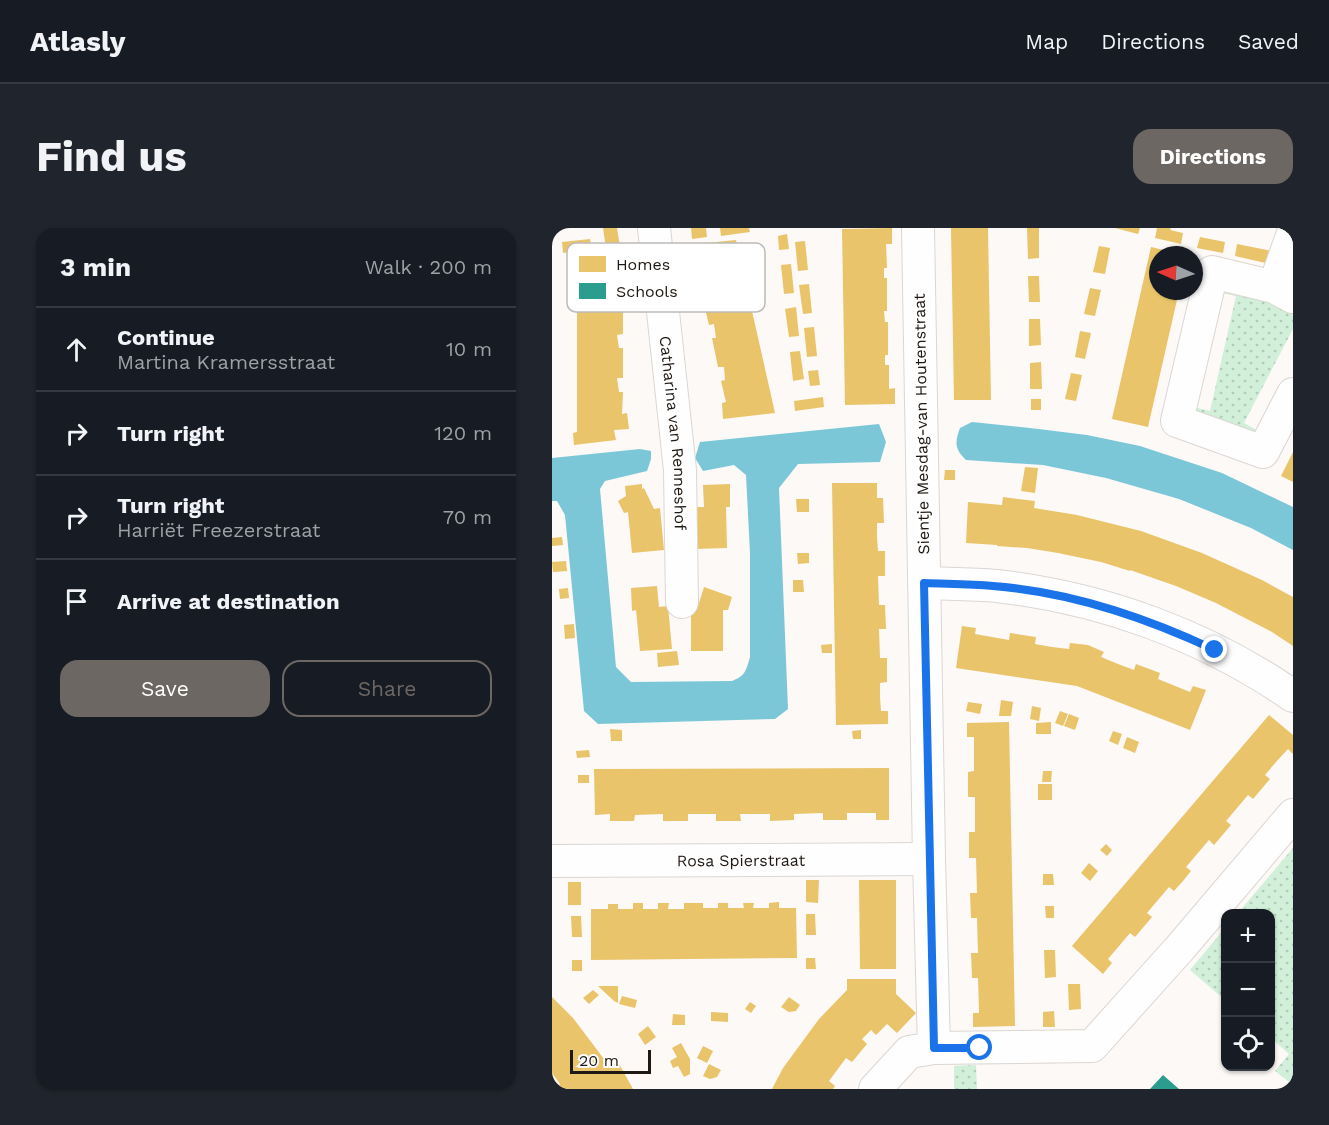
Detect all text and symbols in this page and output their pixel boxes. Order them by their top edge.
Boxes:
text: Atlasly [30,25,125,58]
text: Map [1025,29,1068,54]
text: Directions [1101,29,1205,54]
text: Saved [1238,29,1299,54]
button: Directions [1133,129,1293,184]
text: Find us [36,132,187,181]
legend [567,243,765,312]
north arrow [1149,246,1203,300]
text: 3 min [60,252,131,282]
text: Walk · 200 m [365,255,492,279]
text: Homes [616,255,670,274]
text: Schools [616,282,678,301]
street label: Sientje Mesdag-van Houtenstraat [910,293,933,555]
text: Continue [117,325,215,350]
icon: ahead [60,333,93,366]
street label: Catharina van Renneshof [656,335,690,531]
text: 10 m [446,337,492,361]
text: Martina Kramersstraat [117,350,335,374]
icon: right [60,417,93,450]
text: Turn right [117,421,224,446]
text: 120 m [434,421,492,445]
text: Turn right [117,493,224,518]
icon: right [60,501,93,534]
text: 70 m [443,505,492,529]
text: Harriët Freezerstraat [117,518,320,542]
icon: arrive [60,585,93,618]
text: Arrive at destination [117,589,340,614]
route end [1201,636,1227,662]
button: Save [60,660,270,717]
button: Share [282,660,492,717]
street label: Rosa Spierstraat [677,851,806,870]
map controls [1221,909,1275,1071]
button: + [1221,909,1275,963]
button: − [1221,963,1275,1017]
button: locate [1221,1017,1275,1071]
route start [966,1034,992,1060]
scale bar [570,1047,651,1074]
text: 20 m [579,1051,619,1070]

